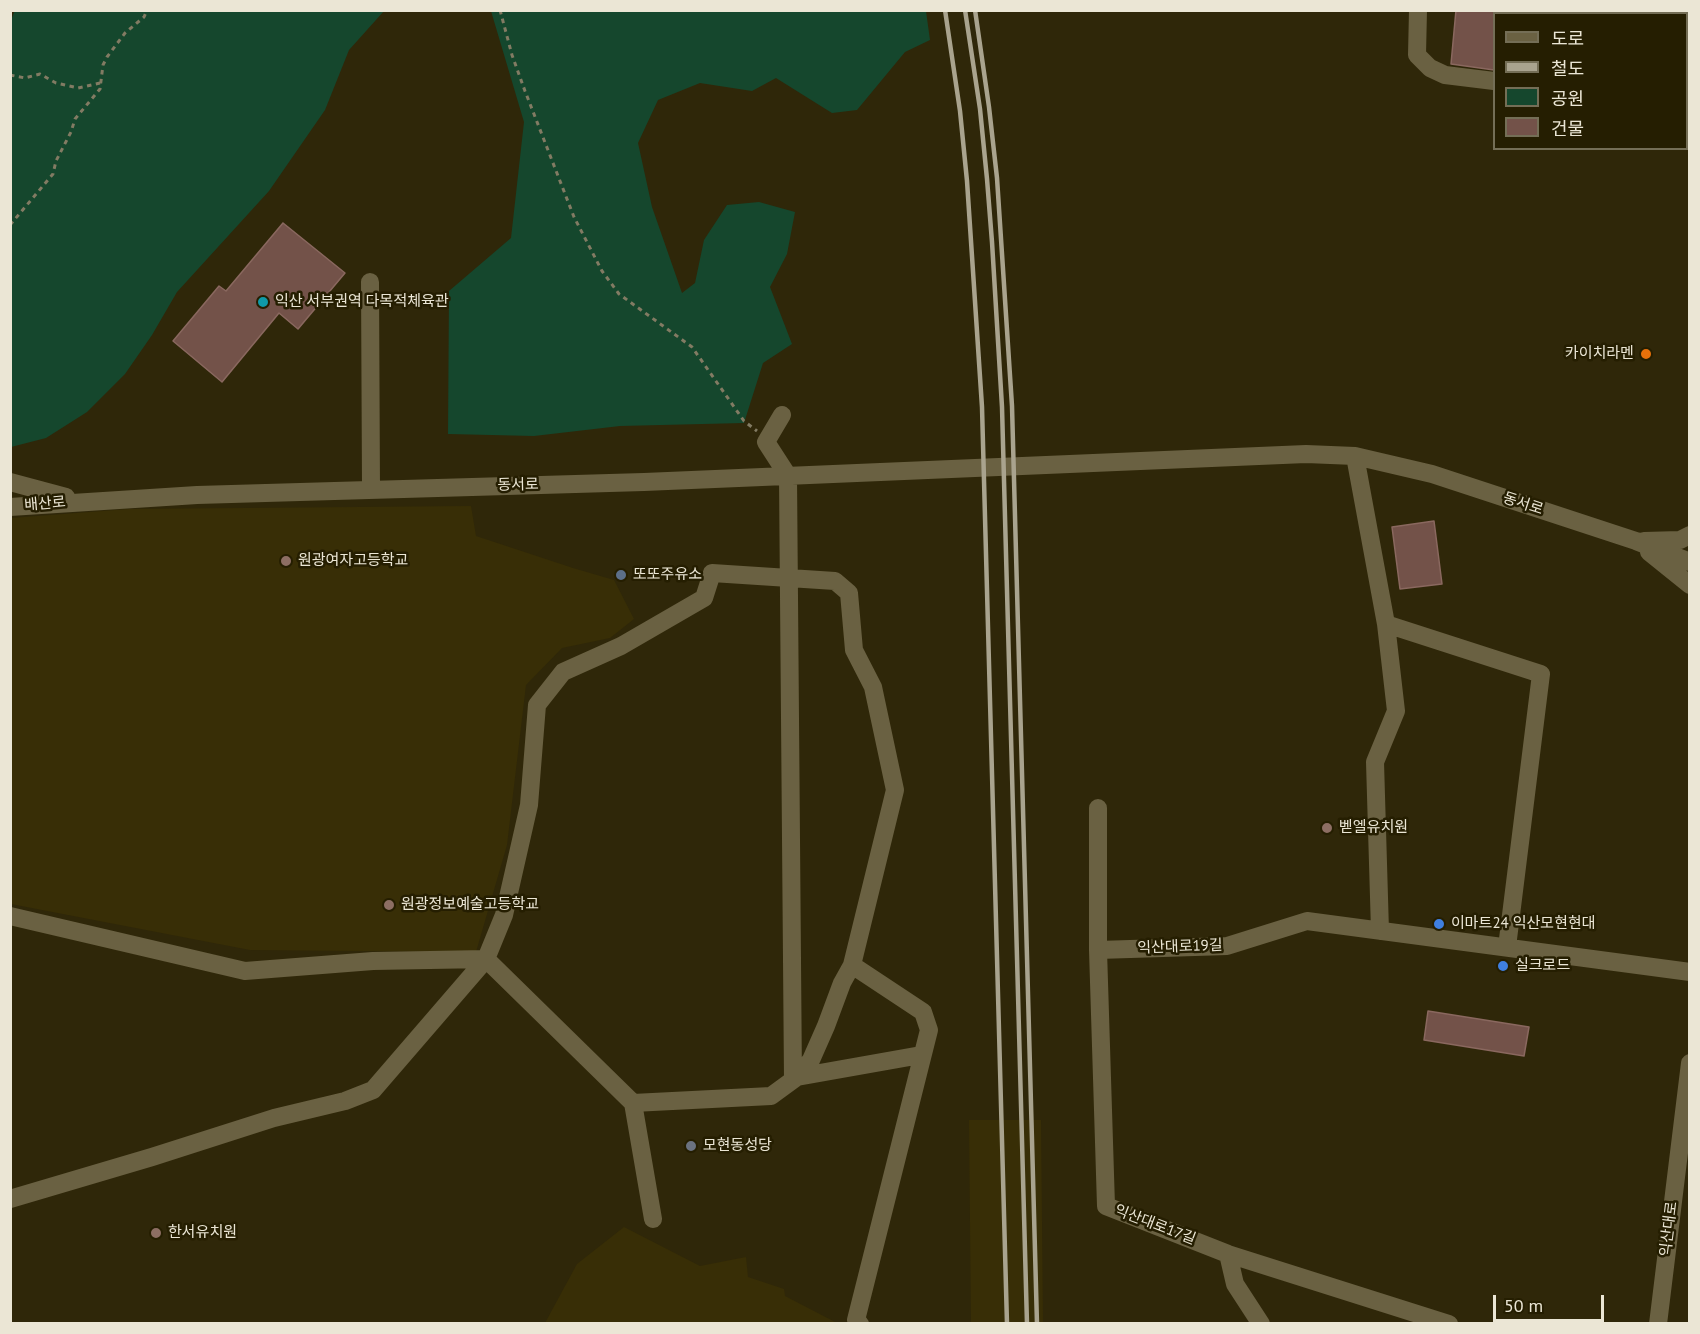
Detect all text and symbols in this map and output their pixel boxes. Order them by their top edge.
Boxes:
legend [1493,12,1688,150]
text: 도로 [1551,27,1584,50]
text: 철도 [1551,57,1584,80]
text: 공원 [1551,87,1584,110]
text: 건물 [1551,117,1584,140]
place label: 익산 서부권역 다목적체육관 [275,293,449,311]
marker: 익산 서부권역 다목적체육관 [256,295,270,309]
place label: 카이치라멘 [1565,345,1634,363]
marker: 카이치라멘 [1639,347,1653,361]
street label: 동서로 [497,476,539,494]
street label: 동서로 [1501,489,1545,519]
street label: 배산로 [24,493,66,515]
place label: 원광여자고등학교 [298,552,408,570]
marker: 원광여자고등학교 [279,554,293,568]
place label: 또또주유소 [633,566,702,584]
marker: 또또주유소 [614,568,628,582]
place label: 벧엘유치원 [1339,819,1408,837]
marker: 벧엘유치원 [1320,821,1334,835]
place label: 원광정보예술고등학교 [401,896,539,914]
marker: 원광정보예술고등학교 [382,898,396,912]
place label: 이마트24 익산모현현대 [1451,915,1596,933]
marker: 이마트24 익산모현현대 [1432,917,1446,931]
street label: 익산대로19길 [1137,937,1223,957]
place label: 실크로드 [1515,957,1570,975]
marker: 실크로드 [1496,959,1510,973]
place label: 모현동성당 [703,1137,772,1155]
marker: 모현동성당 [684,1139,698,1153]
street label: 익산대로17길 [1112,1201,1198,1249]
street label: 익산대로 [1657,1201,1681,1257]
place label: 한서유치원 [168,1224,237,1242]
marker: 한서유치원 [149,1226,163,1240]
scale bar [1496,1283,1607,1321]
text: 50 m [1504,1294,1543,1317]

